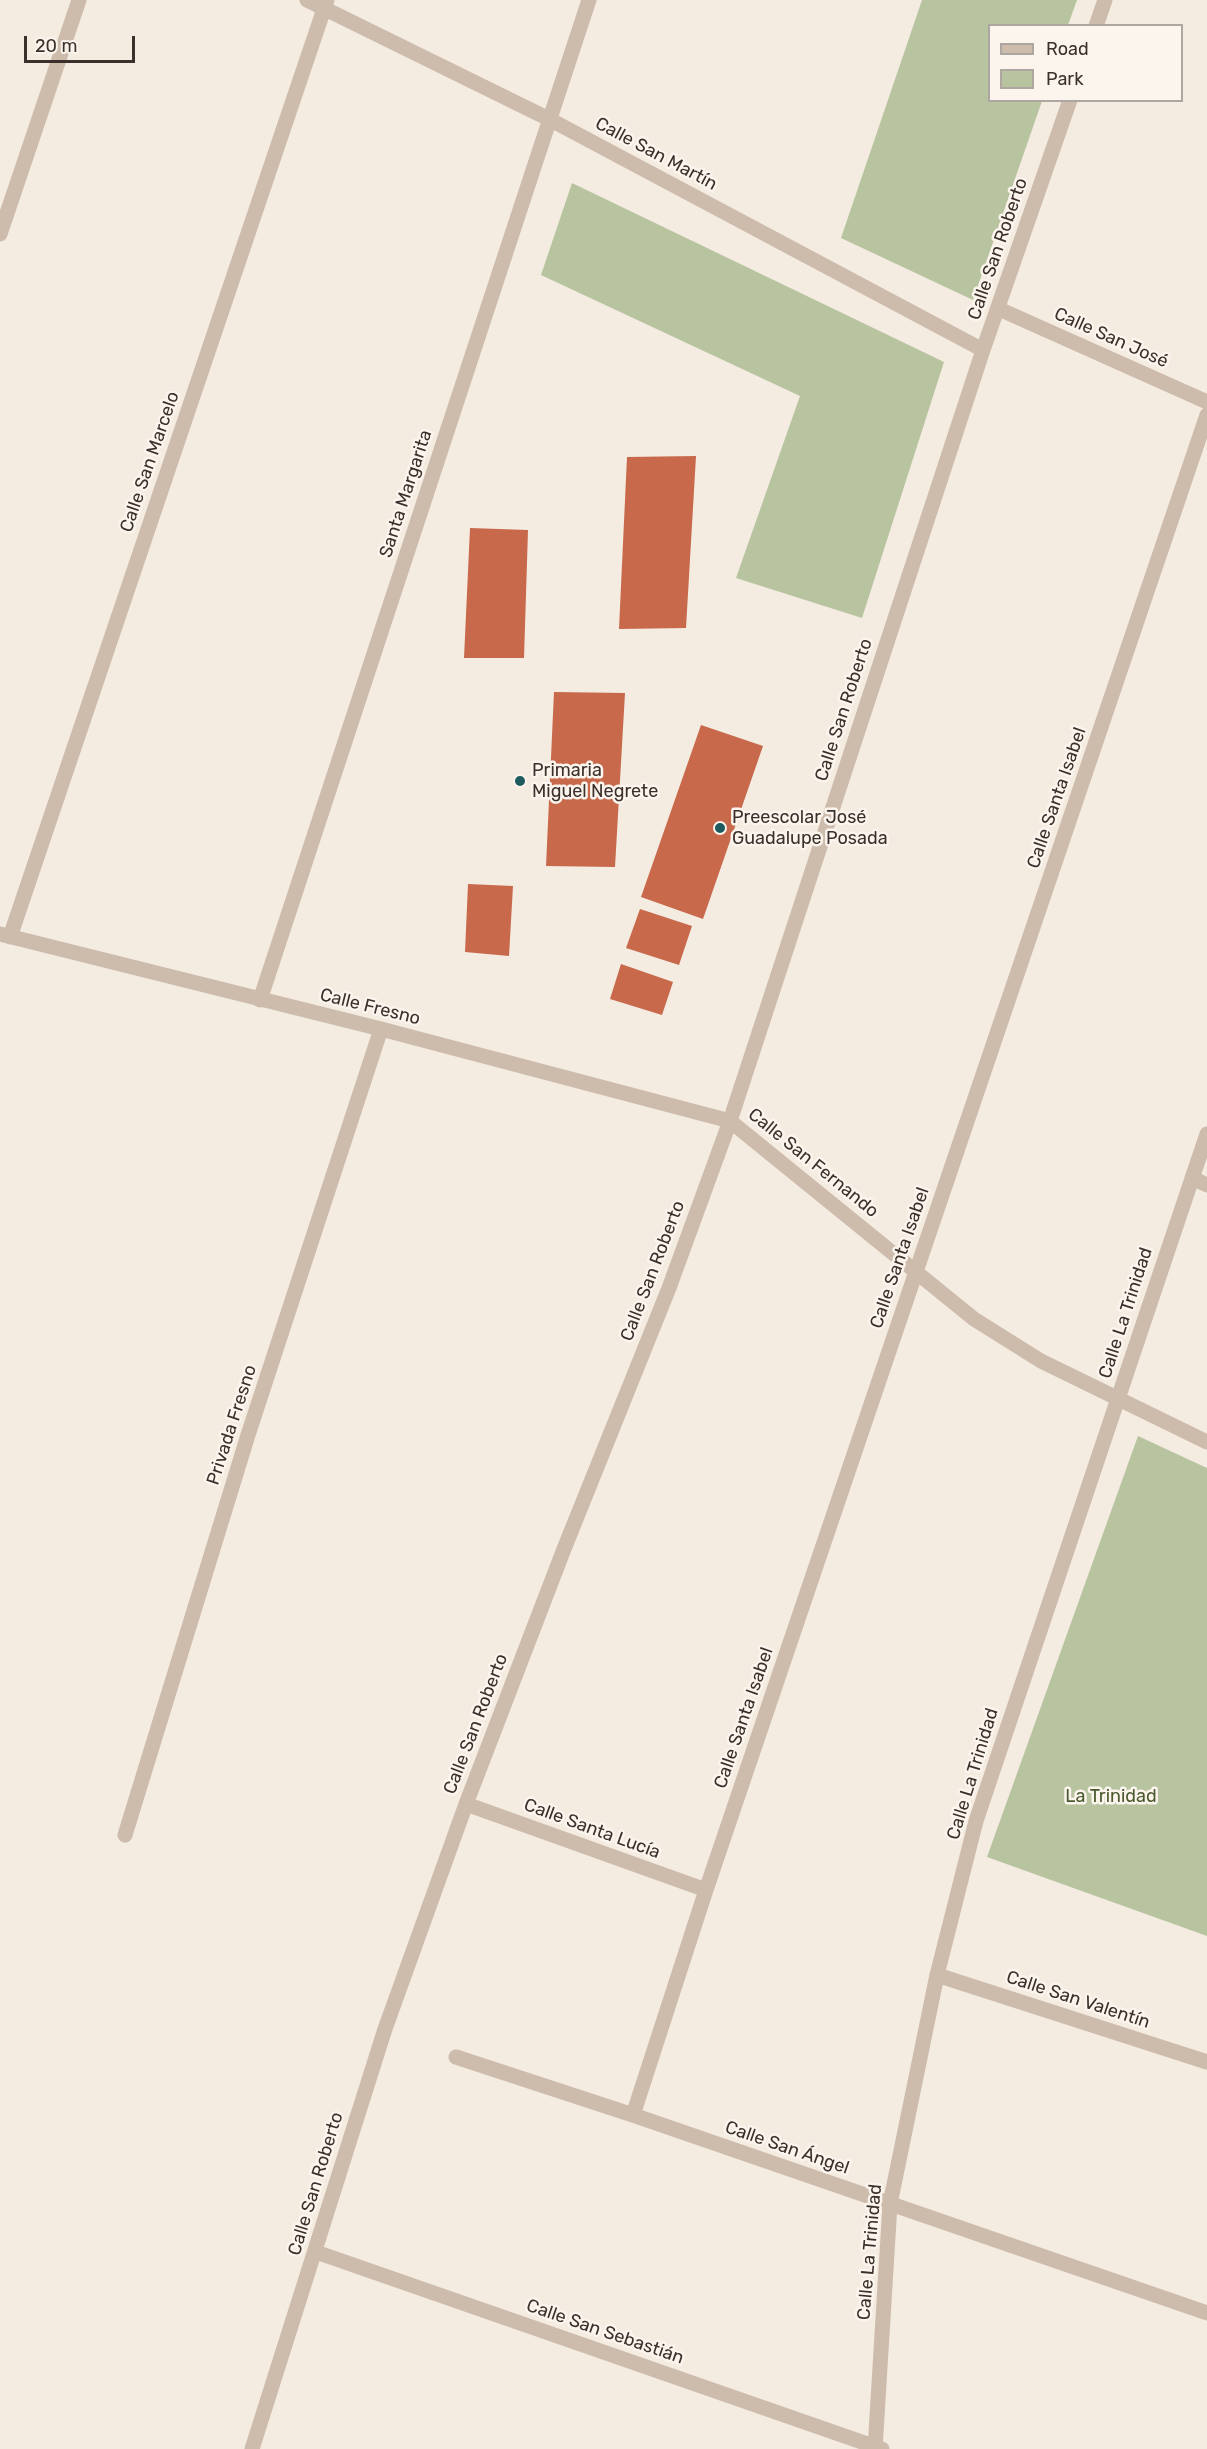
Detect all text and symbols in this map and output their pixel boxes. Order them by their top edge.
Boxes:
scale bar [27,24,138,62]
legend [988,24,1183,102]
text: 20 m [35,35,77,57]
text: Road [1046,38,1089,60]
text: Park [1046,68,1083,90]
street label: Calle San Martín [591,113,721,195]
street label: Calle San Roberto [964,175,1032,323]
street label: Calle San José [1051,303,1171,373]
street label: Calle San Marcelo [116,389,184,535]
street label: Santa Margarita [375,427,437,561]
street label: Calle San Roberto [811,636,877,784]
street label: Calle Santa Isabel [1023,725,1091,871]
place label: Primaria Miguel Negrete [532,760,658,802]
marker: Primaria Miguel Negrete [513,774,527,788]
place label: Preescolar José Guadalupe Posada [732,807,888,850]
marker: Preescolar José Guadalupe Posada [713,821,727,835]
street label: Calle Fresno [318,984,422,1030]
street label: Calle San Fernando [743,1104,883,1222]
street label: Calle Santa Isabel [866,1185,934,1331]
street label: Calle San Roberto [616,1198,690,1344]
street label: Calle La Trinidad [1095,1245,1157,1381]
street label: Privada Fresno [202,1362,262,1488]
street label: Calle Santa Isabel [710,1645,778,1791]
street label: Calle San Roberto [439,1651,513,1797]
street label: Calle La Trinidad [943,1706,1003,1842]
park label: La Trinidad [1065,1786,1157,1808]
street label: Calle Santa Lucía [521,1794,663,1864]
street label: Calle San Valentín [1003,1967,1153,2033]
street label: Calle San Roberto [284,2110,348,2258]
street label: Calle San Ángel [722,2117,852,2179]
street label: Calle La Trinidad [853,2183,887,2321]
street label: Calle San Sebastián [524,2295,686,2369]

